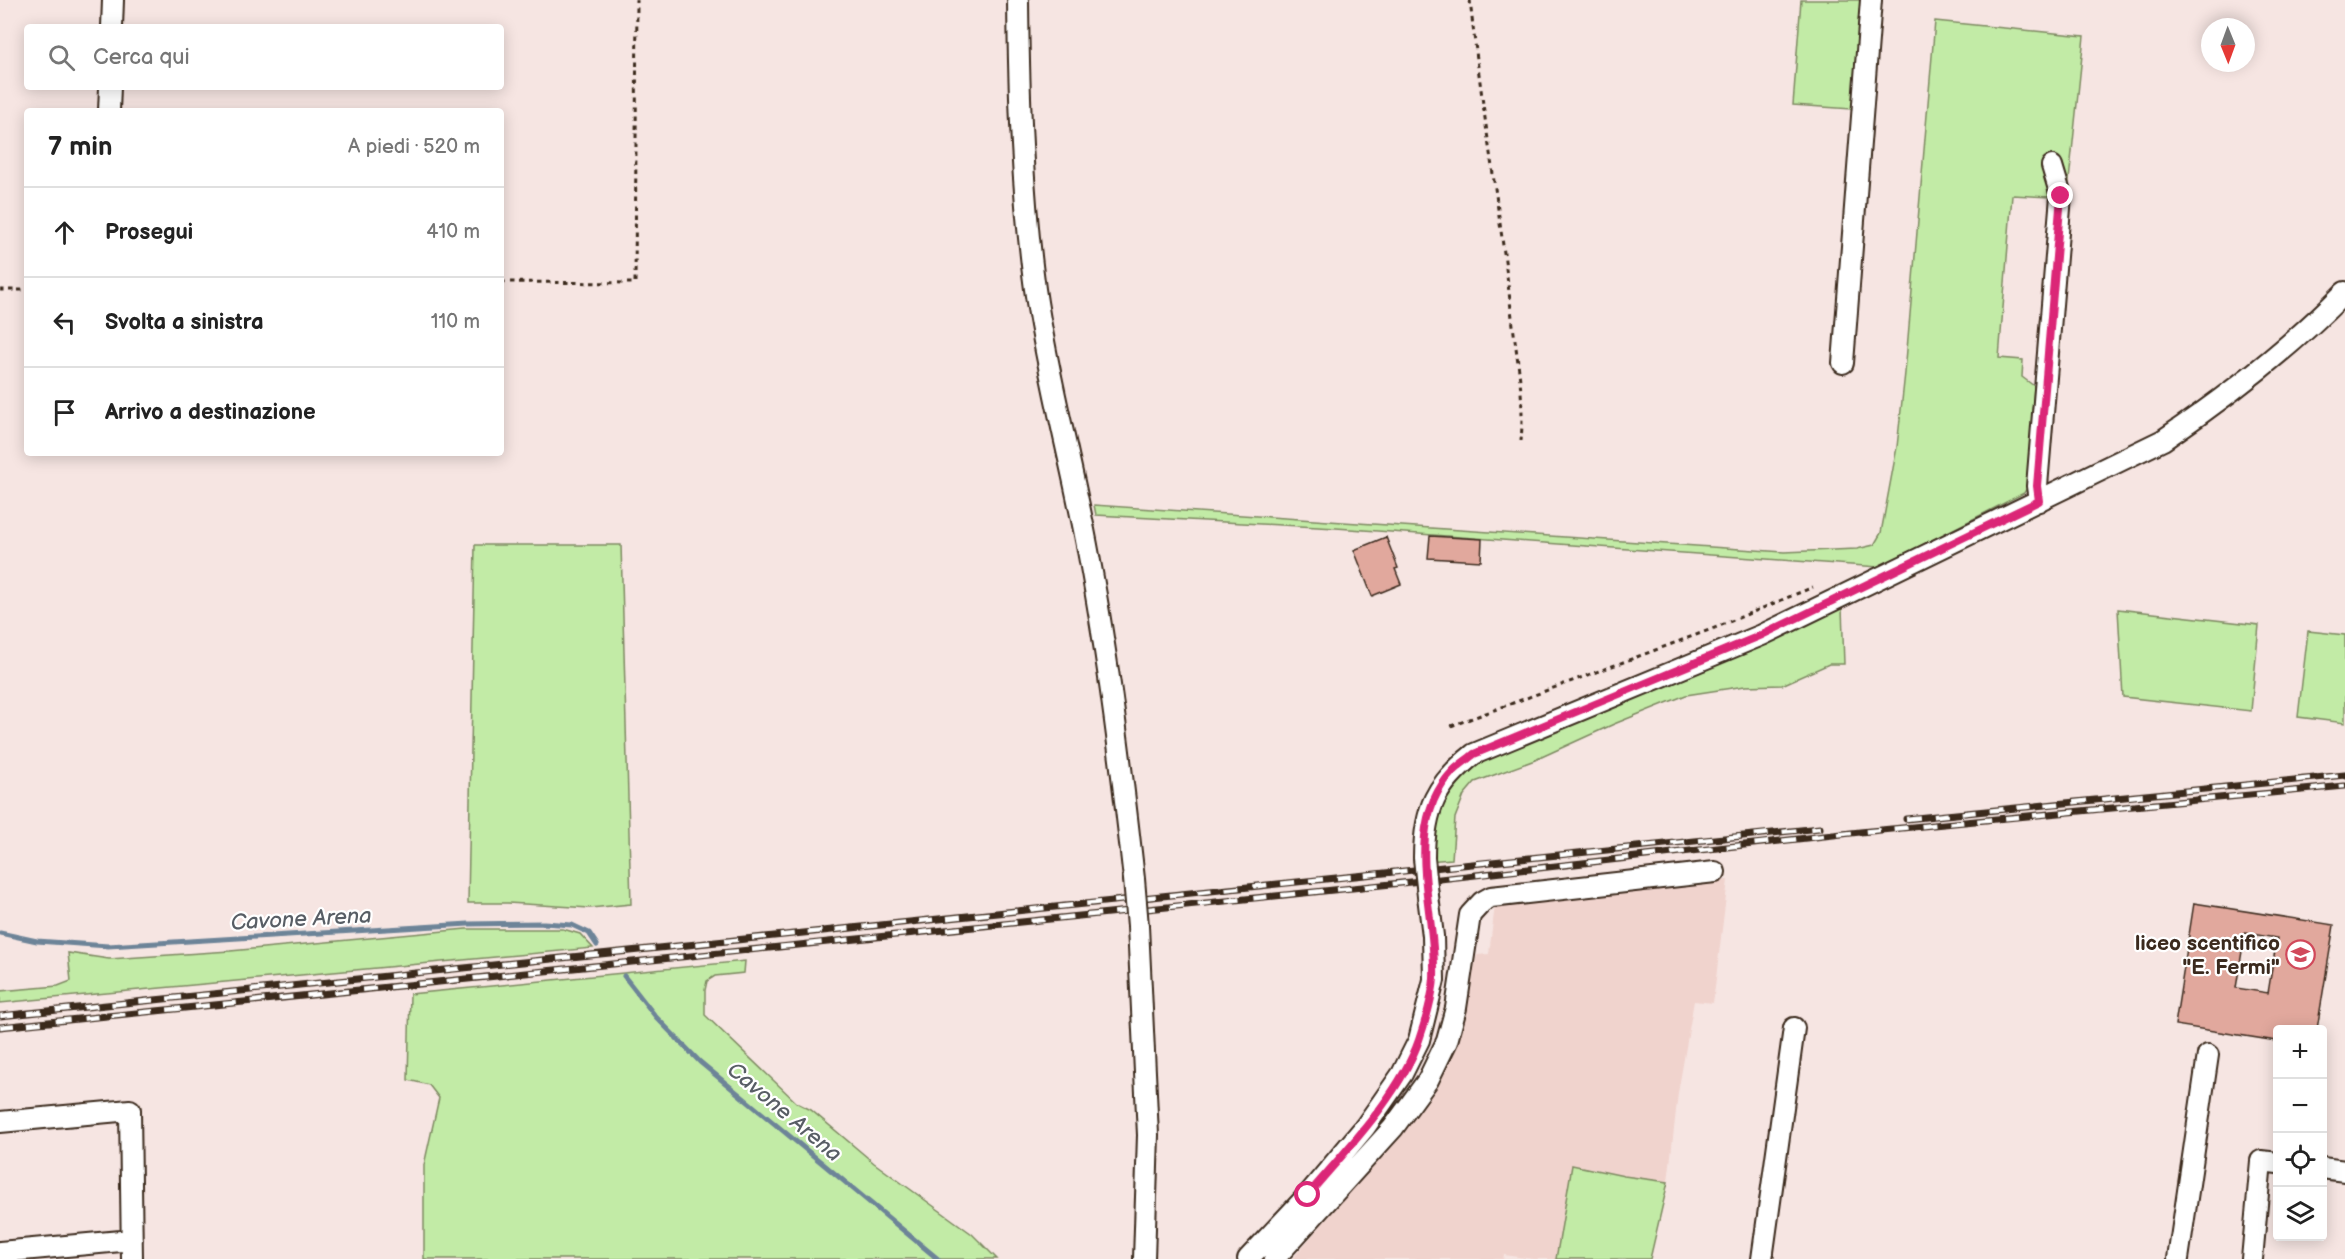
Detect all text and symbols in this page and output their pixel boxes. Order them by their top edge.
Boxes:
north arrow [2201,18,2255,72]
search box [24,24,504,90]
icon: search [45,41,78,74]
text: Cerca qui [93,44,190,71]
text: 7 min [48,132,112,163]
text: A piedi · 520 m [348,135,480,159]
route end [2047,182,2073,208]
icon: ahead [48,216,81,249]
text: Prosegui [105,219,193,246]
text: 410 m [426,220,480,244]
icon: left [48,306,81,339]
text: Svolta a sinistra [105,309,264,336]
text: 110 m [431,310,480,334]
icon: arrive [48,396,81,429]
text: Arrivo a destinazione [105,399,316,426]
water label: Cavone Arena [230,902,372,937]
place label: liceo scentifico "E. Fermi" [2135,931,2280,980]
school or university icon: liceo scentifico "E. Fermi" [2285,939,2317,971]
map controls [2273,1025,2327,1241]
button: + [2273,1025,2327,1079]
water label: Cavone Arena [721,1056,847,1168]
button: − [2273,1079,2327,1133]
button: locate [2273,1133,2327,1187]
route start [1294,1181,1320,1207]
button: layers [2273,1187,2327,1241]

